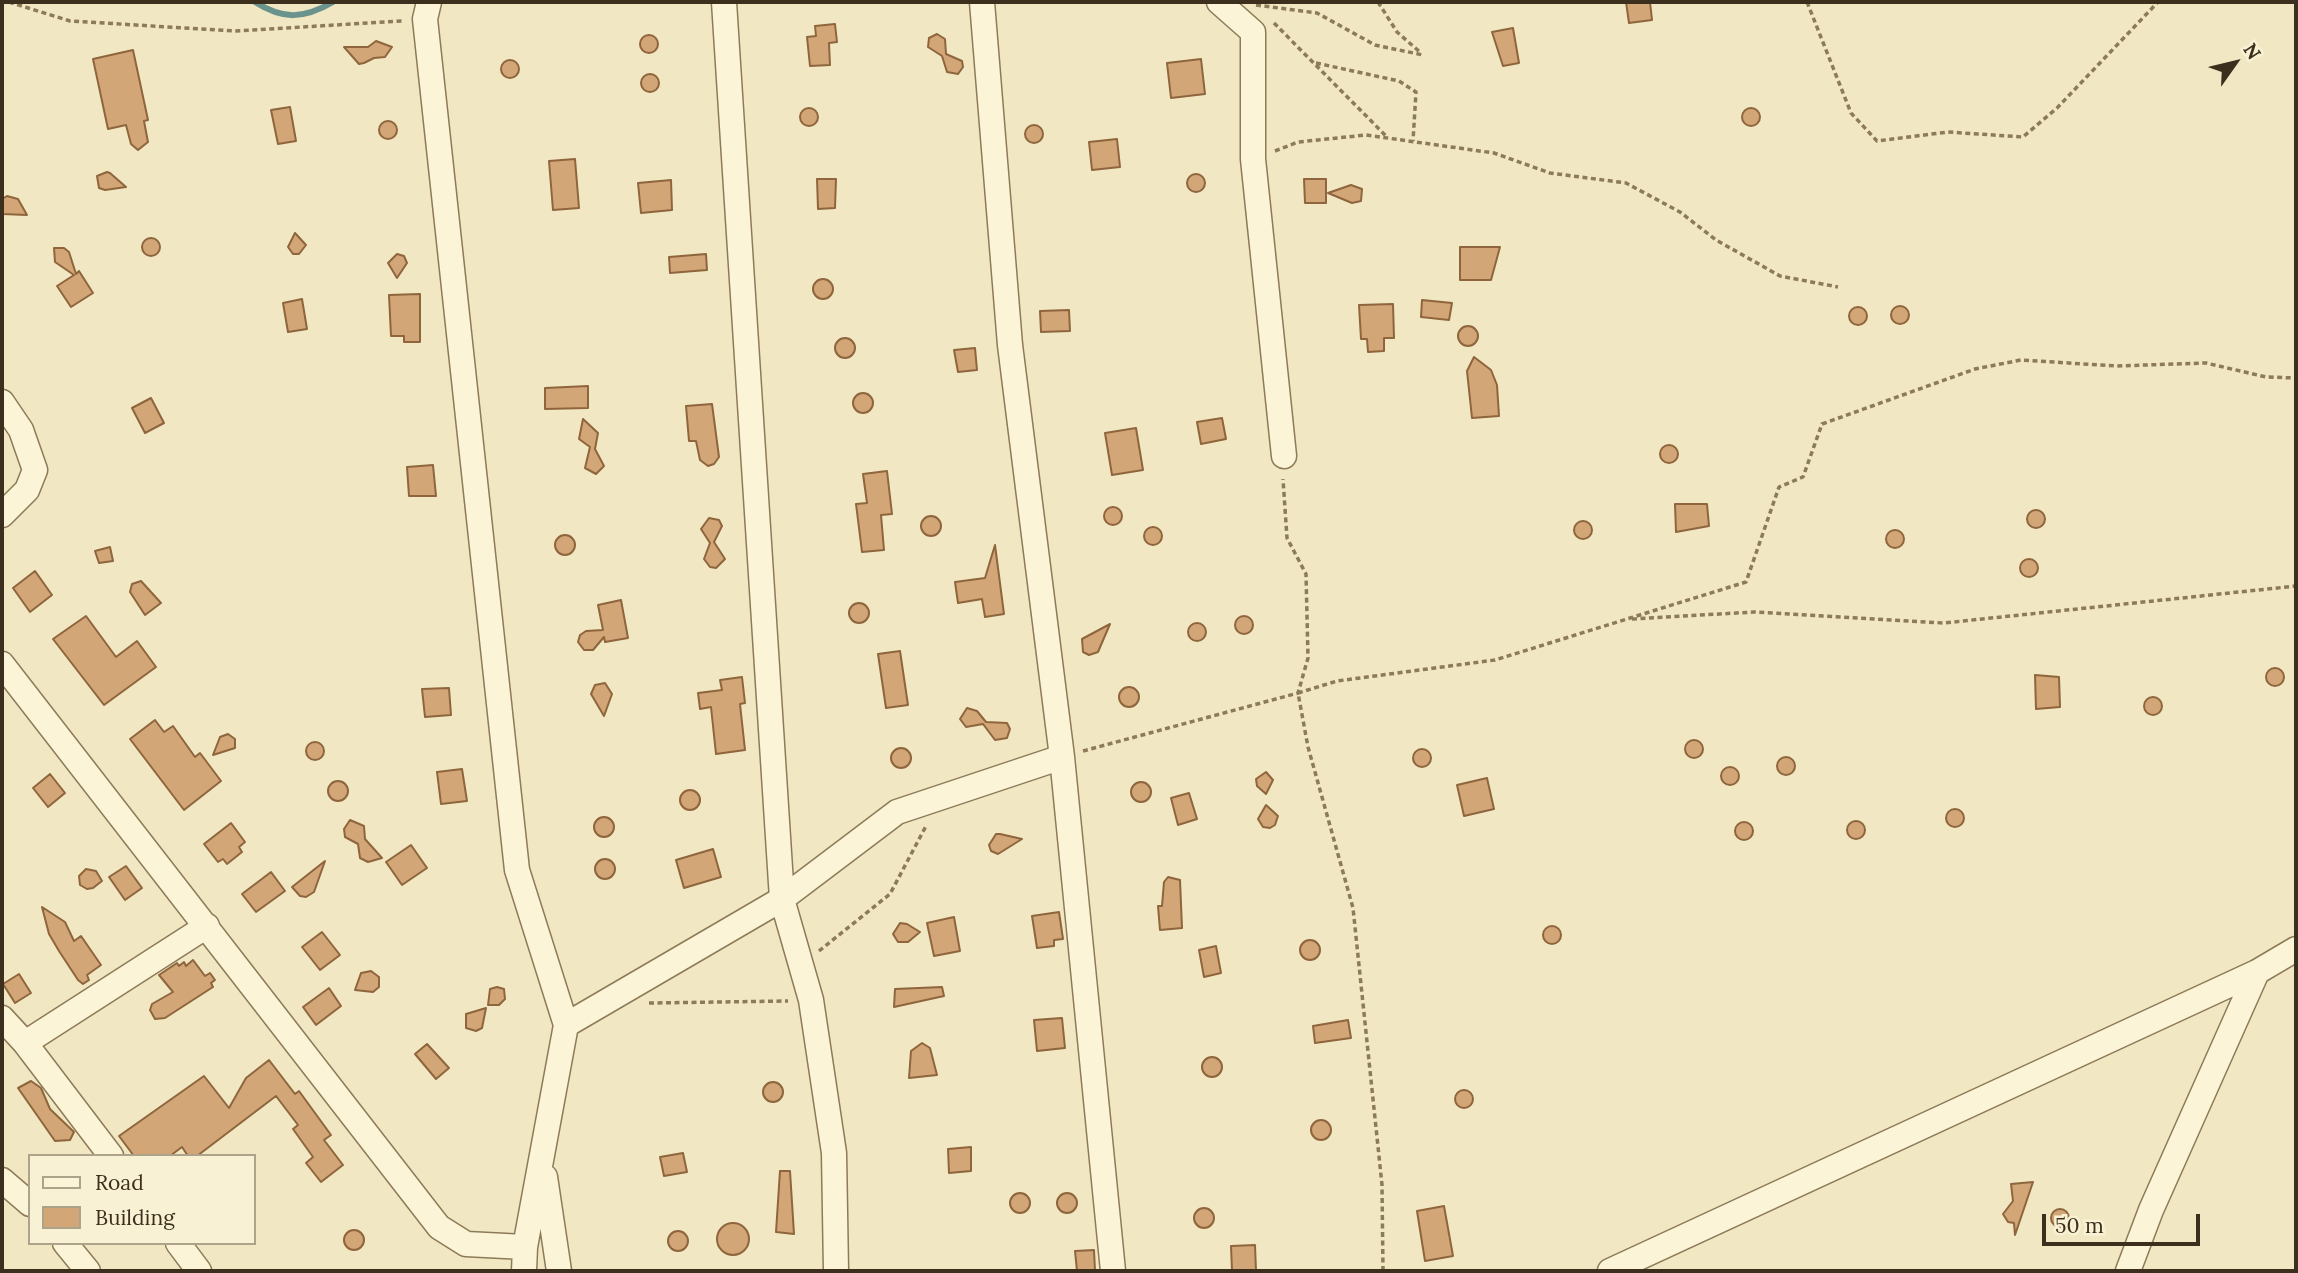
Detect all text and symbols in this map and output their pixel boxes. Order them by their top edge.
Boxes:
north arrow [2200,28,2270,98]
text: N [2238,38,2266,64]
legend [28,1154,256,1245]
text: Road [95,1169,144,1196]
scale bar [2046,1200,2204,1244]
text: Building [95,1204,175,1231]
text: 50 m [2055,1212,2104,1239]

